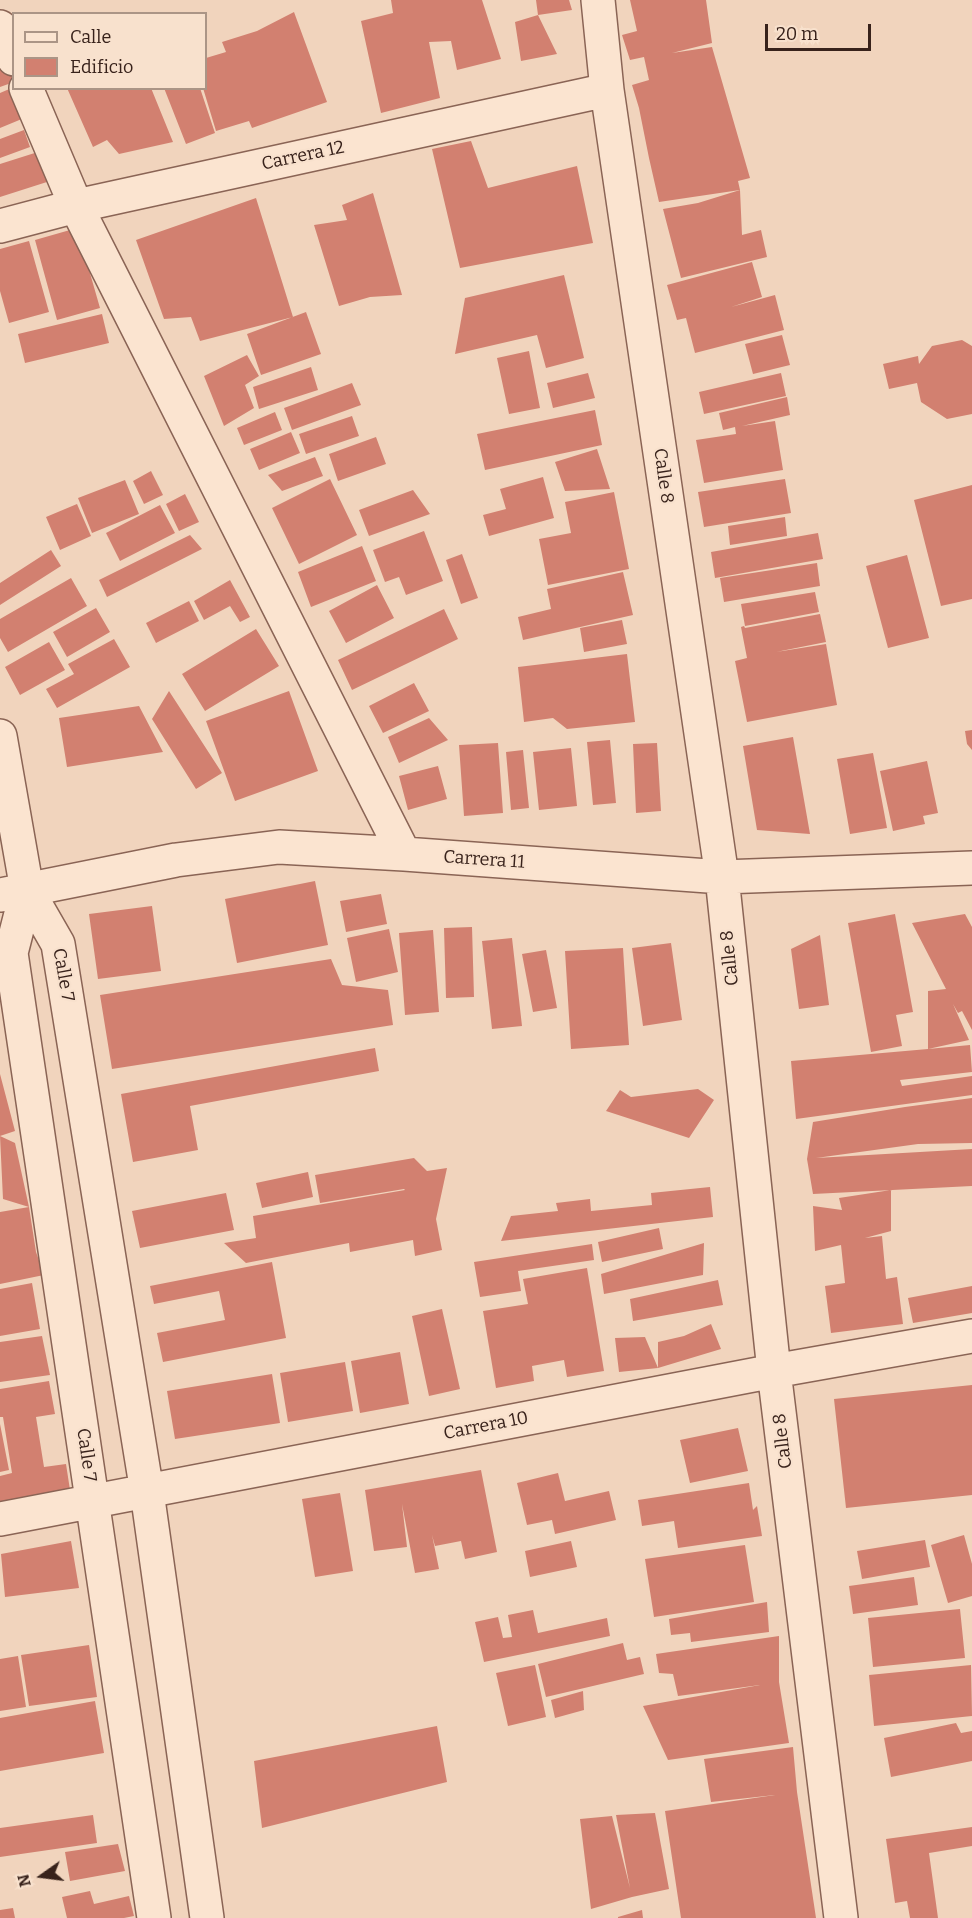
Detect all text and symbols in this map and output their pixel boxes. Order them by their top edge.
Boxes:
legend [12,12,207,90]
scale bar [768,12,874,50]
text: 20 m [776,23,818,45]
text: Calle [70,26,111,48]
text: Edificio [70,56,133,78]
street label: Carrera 12 [260,137,346,175]
street label: Calle 8 [648,447,678,505]
street label: Carrera 11 [443,846,525,874]
street label: Calle 8 [716,929,744,987]
street label: Calle 7 [48,947,78,1003]
street label: Carrera 10 [442,1407,530,1445]
street label: Calle 8 [769,1412,797,1470]
street label: Calle 7 [72,1427,100,1483]
north arrow [12,1846,72,1906]
text: N [13,1872,35,1889]

